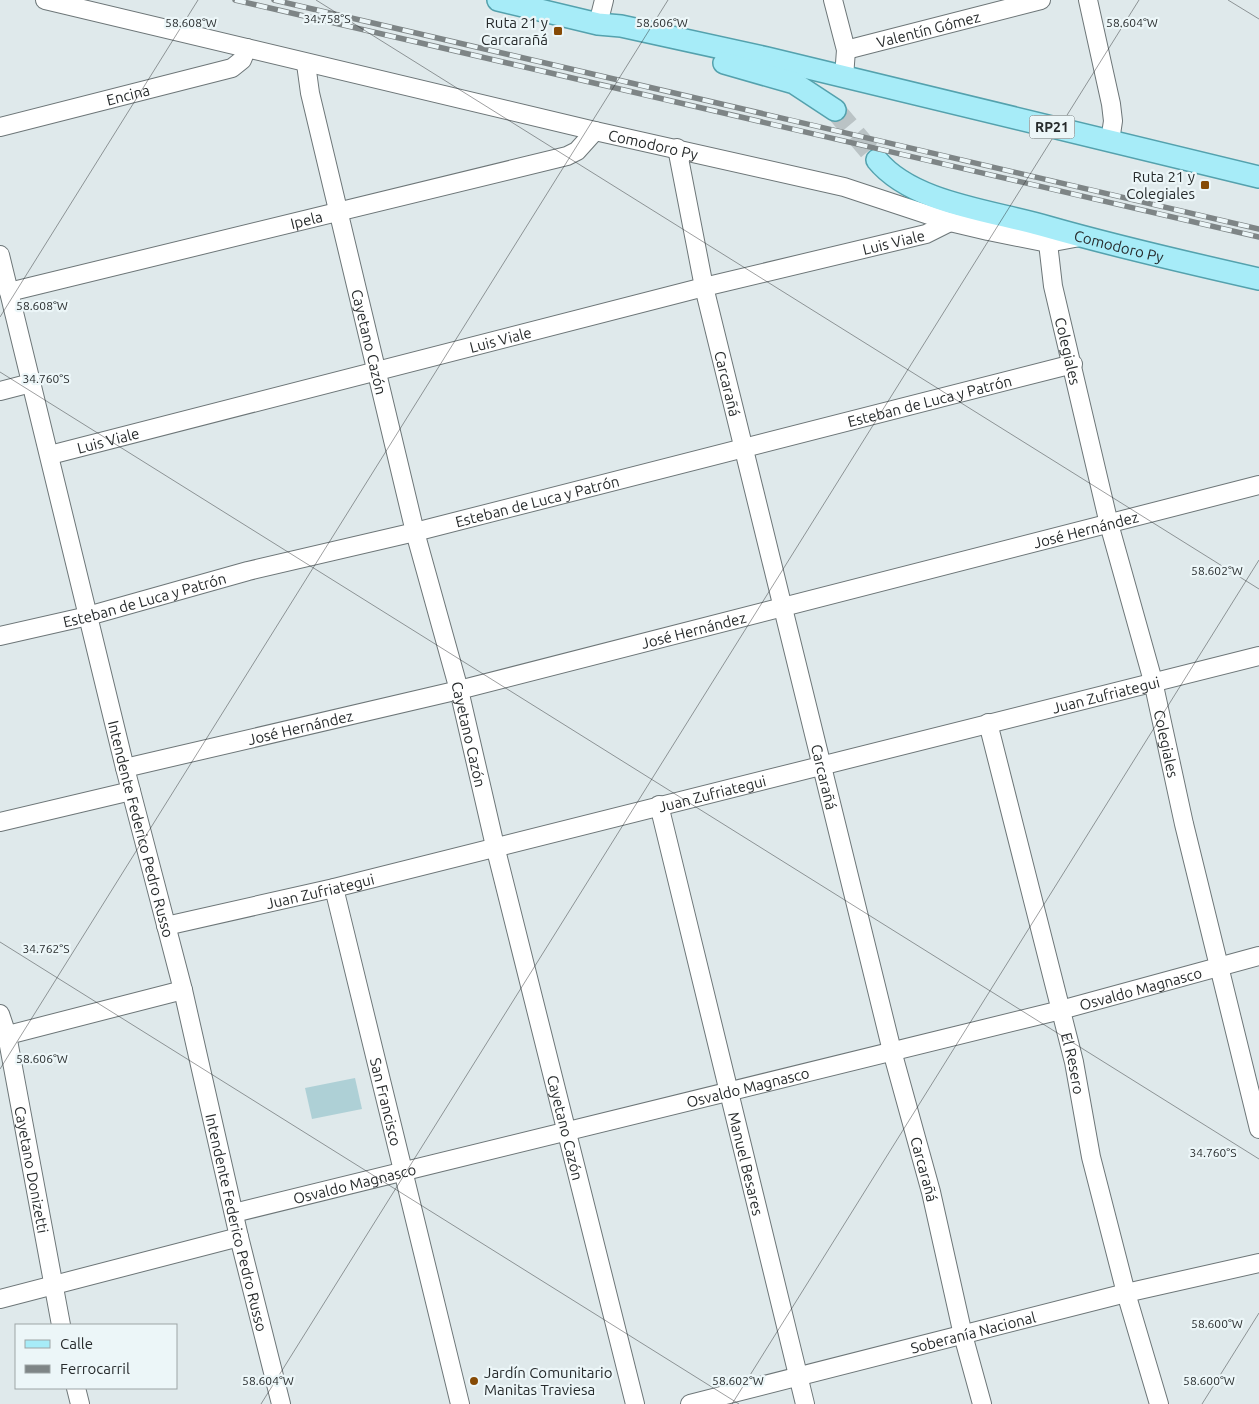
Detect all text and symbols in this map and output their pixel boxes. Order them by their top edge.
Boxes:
street label: Valentín Gómez [875,7,982,50]
text: 34.758°S [304,12,350,25]
place label: Ruta 21 y Carcarañá [481,14,548,48]
text: 58.608°W [165,16,217,29]
text: 58.606°W [636,16,688,29]
text: 58.604°W [1106,16,1158,29]
marker: Ruta 21 y Carcarañá [552,25,564,37]
street label: Encina [105,81,151,108]
road number: RP21 [1030,115,1074,138]
street label: Comodoro Py [607,126,700,162]
place label: Ruta 21 y Colegiales [1126,168,1195,202]
marker: Ruta 21 y Colegiales [1199,179,1211,191]
street label: Ipela [288,207,324,232]
street label: Luis Viale [861,226,926,257]
street label: Comodoro Py [1072,226,1165,265]
street label: Cayetano Cazón [349,287,390,396]
text: 58.608°W [16,299,68,312]
street label: Colegiales [1052,315,1084,386]
street label: Luis Viale [468,323,533,355]
street label: Carcarañá [711,349,744,418]
text: 34.760°S [23,372,69,385]
street label: Esteban de Luca y Patrón [846,372,1013,430]
street label: Luis Viale [75,424,141,456]
street label: Esteban de Luca y Patrón [453,472,621,530]
street label: José Hernández [1031,508,1140,551]
text: 58.602°W [1191,564,1243,577]
street label: Esteban de Luca y Patrón [61,569,228,630]
street label: José Hernández [639,608,748,652]
street label: Juan Zufriategui [1050,673,1161,716]
street label: Cayetano Cazón [449,679,490,789]
street label: José Hernández [246,707,355,748]
street label: Colegiales [1151,708,1182,779]
street label: Intendente Federico Pedro Russo [105,719,177,939]
street label: Carcarañá [808,742,841,811]
street label: Juan Zufriategui [656,771,768,815]
street label: Juan Zufriategui [264,870,376,912]
text: 34.762°S [23,942,69,955]
street label: Osvaldo Magnasco [1077,964,1204,1013]
street label: El Resero [1058,1031,1088,1096]
text: 58.606°W [16,1052,68,1065]
street label: San Francisco [367,1056,405,1148]
street label: Osvaldo Magnasco [685,1064,811,1110]
street label: Cayetano Cazón [544,1073,587,1182]
street label: Cayetano Donizetti [12,1105,52,1234]
street label: Manuel Besares [726,1110,767,1217]
street label: Intendente Federico Pedro Russo [203,1112,271,1333]
street label: Carcarañá [908,1135,941,1203]
text: 34.760°S [1190,1146,1236,1159]
street label: Osvaldo Magnasco [291,1160,418,1207]
street label: Soberanía Nacional [909,1308,1037,1356]
text: 58.600°W [1191,1317,1243,1330]
legend [15,1324,178,1389]
text: Calle [60,1335,93,1352]
text: Ferrocarril [60,1360,130,1377]
place label: Jardín Comunitario Manitas Traviesa [484,1364,613,1398]
text: 58.604°W [242,1374,294,1387]
text: 58.602°W [712,1374,764,1387]
text: 58.600°W [1183,1374,1235,1387]
marker: Jardín Comunitario Manitas Traviesa [468,1375,480,1387]

